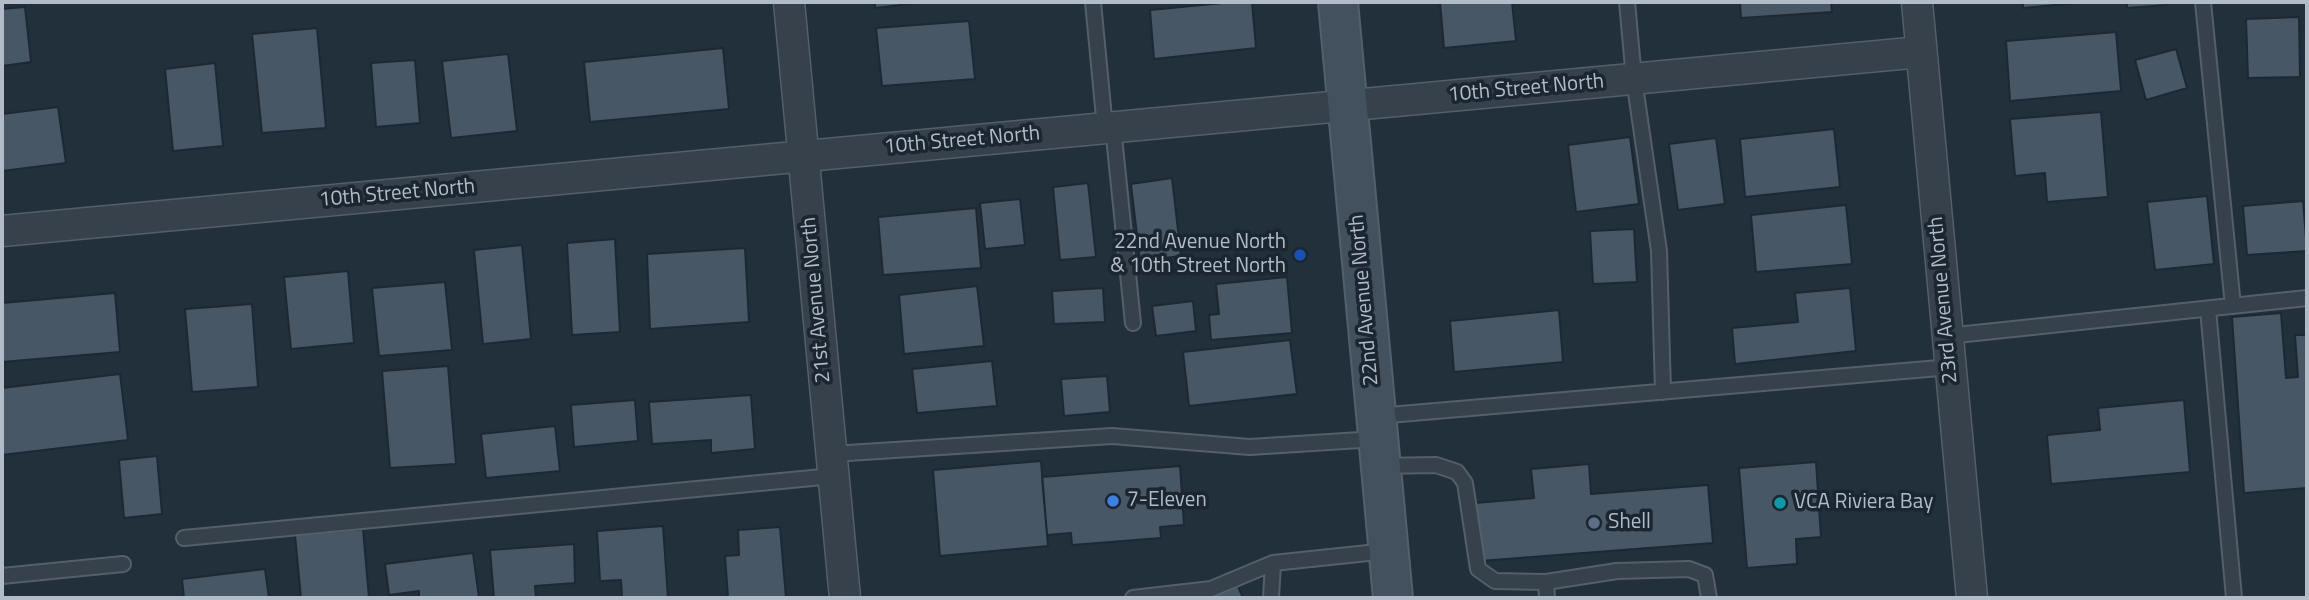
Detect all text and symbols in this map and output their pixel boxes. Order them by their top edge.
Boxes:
street label: 10th Street North [1447,70,1605,108]
street label: 10th Street North [883,122,1041,160]
street label: 10th Street North [318,175,476,213]
street label: 22nd Avenue North [1345,213,1385,387]
street label: 23rd Avenue North [1924,215,1964,385]
street label: 21st Avenue North [797,216,837,384]
place label: 22nd Avenue North & 10th Street North [1110,230,1286,280]
marker: 22nd Avenue North & 10th Street North [1292,247,1308,263]
place label: 7-Eleven [1127,488,1207,514]
place label: VCA Riviera Bay [1794,490,1933,516]
marker: 7-Eleven [1105,493,1121,509]
marker: VCA Riviera Bay [1772,495,1788,511]
place label: Shell [1608,510,1651,536]
marker: Shell [1586,515,1602,531]

